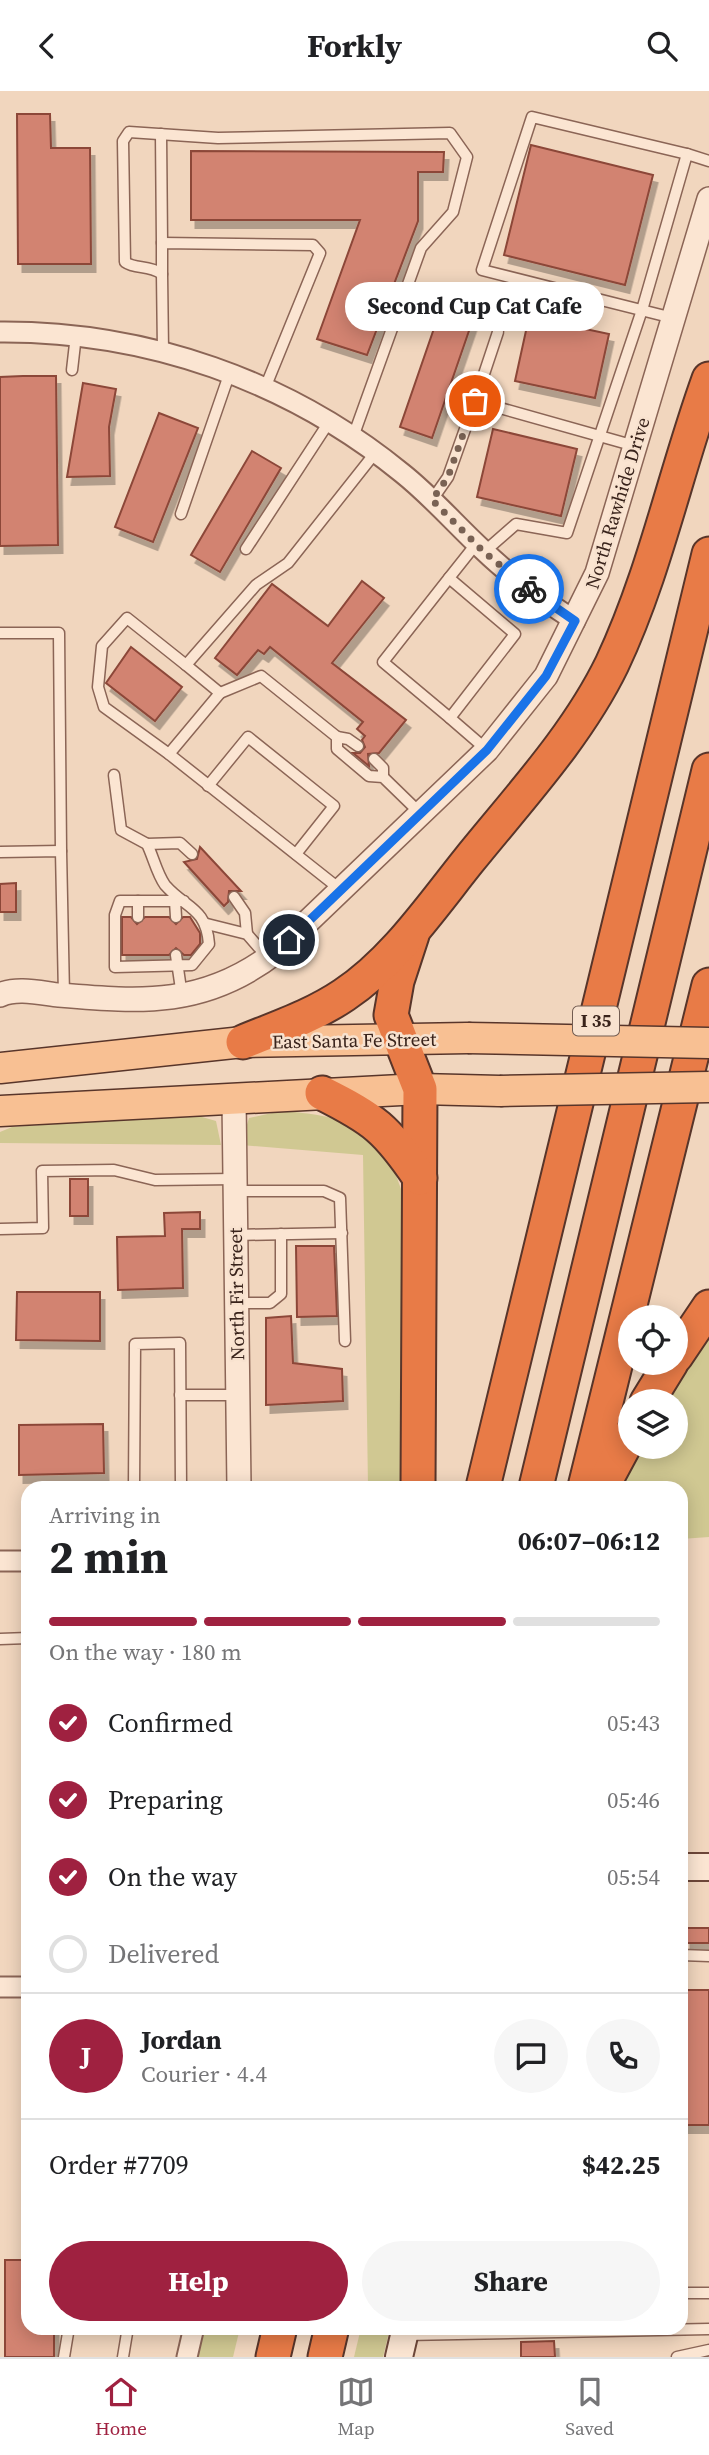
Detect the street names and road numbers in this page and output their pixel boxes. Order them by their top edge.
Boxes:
street label: North Rawhide Drive [579,414,655,592]
road number: I 35 [573,1007,619,1036]
street label: East Santa Fe Street [272,1026,437,1054]
street label: North Fir Street [222,1227,250,1361]

